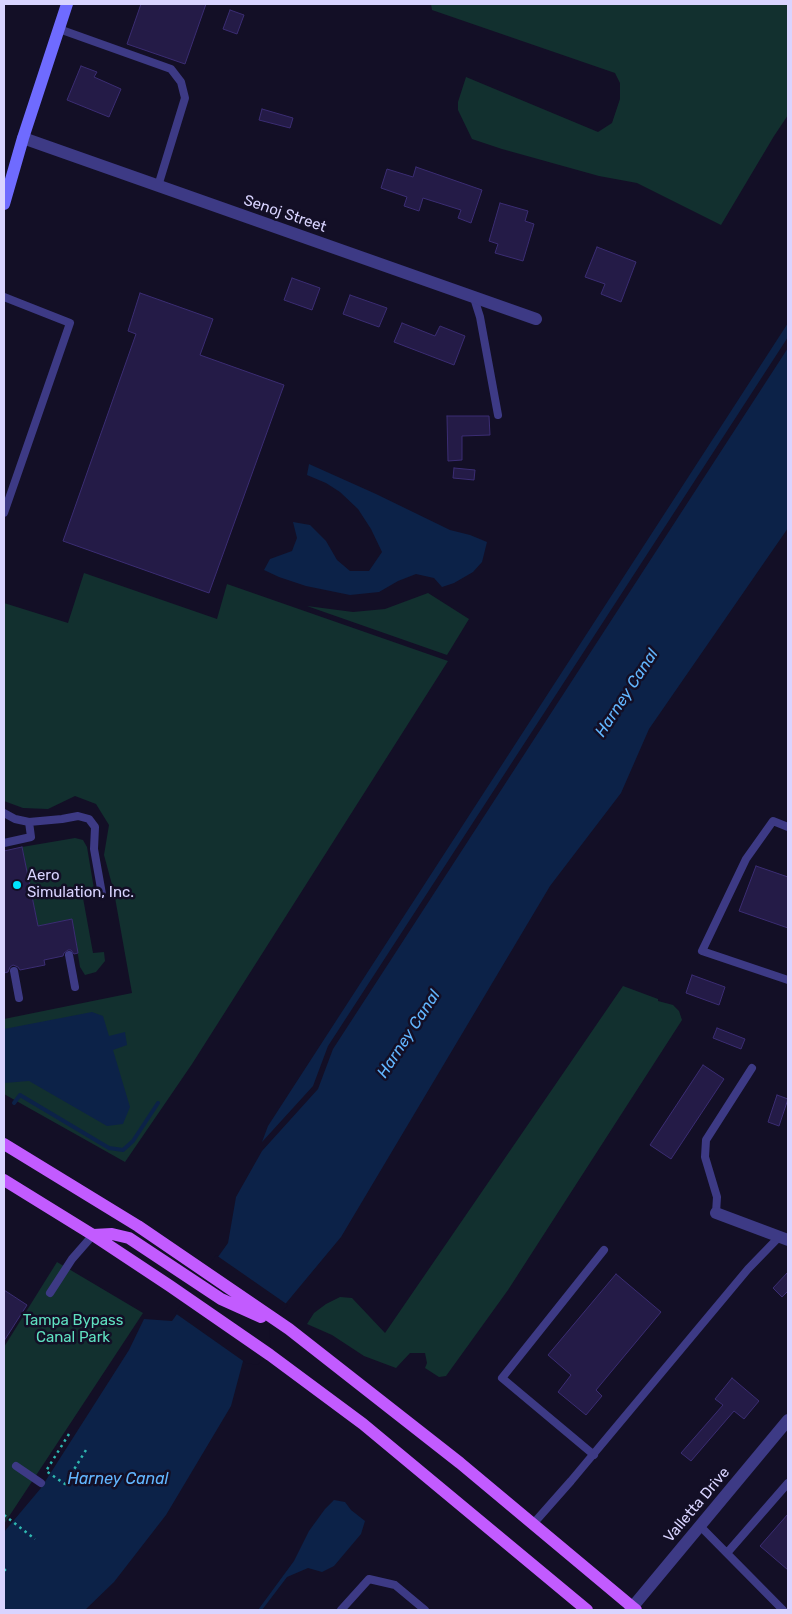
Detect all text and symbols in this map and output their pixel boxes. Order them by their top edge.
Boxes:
street label: Senoj Street [241,191,329,237]
water label: Harney Canal [591,645,663,741]
place label: Aero Simulation, Inc. [27,867,134,902]
marker: Aero Simulation, Inc. [11,879,23,891]
water label: Harney Canal [373,986,445,1082]
park label: Tampa Bypass Canal Park [23,1312,123,1347]
street label: Valletta Drive [660,1464,734,1546]
water label: Harney Canal [67,1469,169,1489]

